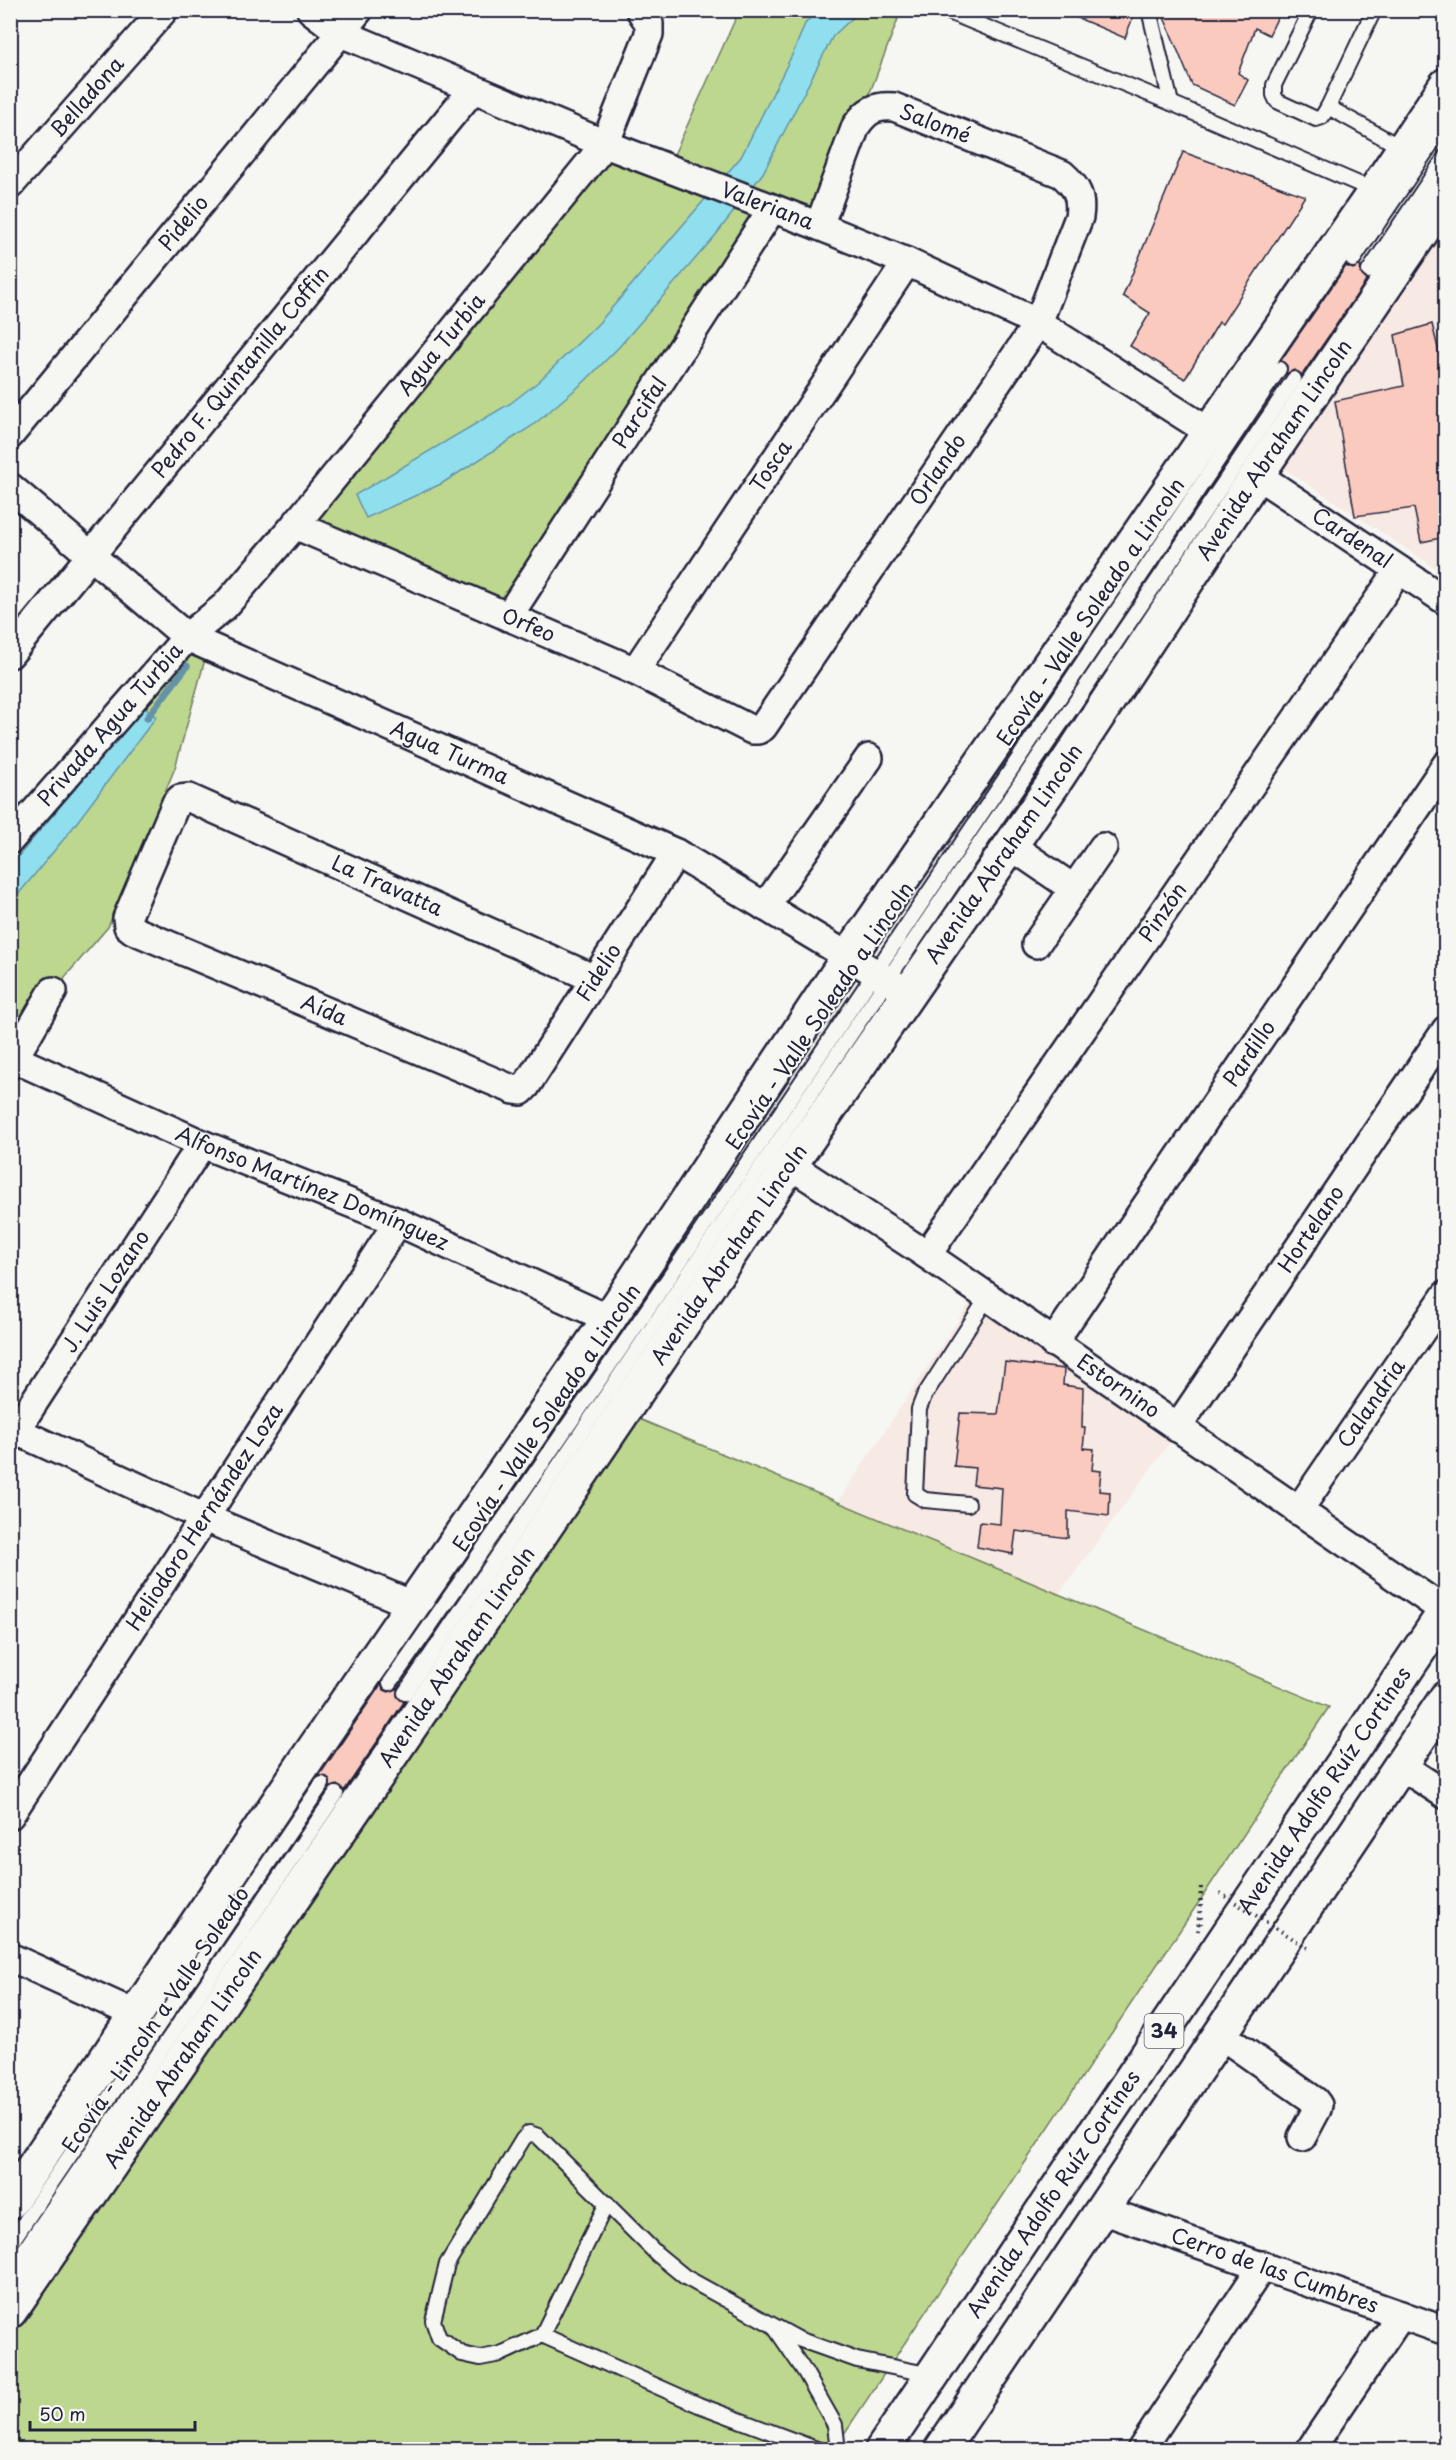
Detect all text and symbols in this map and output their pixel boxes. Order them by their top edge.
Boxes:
street label: Belladona [41,48,130,144]
street label: Salomé [895,94,976,150]
street label: Valeriana [717,172,820,237]
street label: Pidelio [150,187,215,257]
street label: Pedro F. Quintanilla Coffin [143,258,336,484]
street label: Agua Turbia [389,285,492,402]
street label: Avenida Abraham Lincoln [1187,332,1359,566]
street label: Parcifal [603,369,674,454]
street label: Orlando [900,426,973,511]
street label: Tosca [740,432,799,498]
street label: Ecovía - Valle Soleado a Lincoln [987,470,1191,751]
street label: Cardenal [1306,498,1400,575]
street label: Orfeo [497,598,561,649]
street label: Privada Agua Turbia [29,634,190,812]
street label: Agua Turma [386,711,515,792]
street label: Avenida Abraham Lincoln [916,737,1089,969]
street label: La Travatta [327,845,449,923]
street label: Ecovía - Valle Soleado a Lincoln [716,874,920,1155]
street label: Pinzón [1129,875,1193,948]
street label: Fidelio [567,936,628,1007]
street label: Aída [297,985,353,1032]
street label: Pardillo [1214,1013,1282,1092]
street label: Alfonso Martínez Domínguez [171,1116,454,1257]
street label: Avenida Abraham Lincoln [642,1137,814,1370]
street label: Hortelano [1269,1178,1351,1278]
street label: J. Luis Lozano [53,1223,156,1358]
street label: Ecovía - Valle Soleado a Lincoln [443,1276,647,1557]
street label: Estornino [1071,1345,1168,1425]
street label: Calandria [1328,1351,1412,1454]
street label: Heliodoro Hernández Loza [117,1396,290,1636]
street label: Avenida Abraham Lincoln [369,1539,542,1773]
street label: Avenida Adolfo Ruíz Cortines [1228,1659,1418,1920]
street label: Ecovía - Lincoln a Valle Soleado [53,1879,256,2159]
street label: Avenida Abraham Lincoln [95,1941,268,2174]
road number: 34 [1144,2014,1184,2048]
street label: Avenida Adolfo Ruíz Cortines [957,2063,1147,2323]
street label: Cerro de las Cumbres [1167,2218,1383,2320]
scale bar [30,2394,195,2432]
text: 50 m [39,2400,86,2427]

